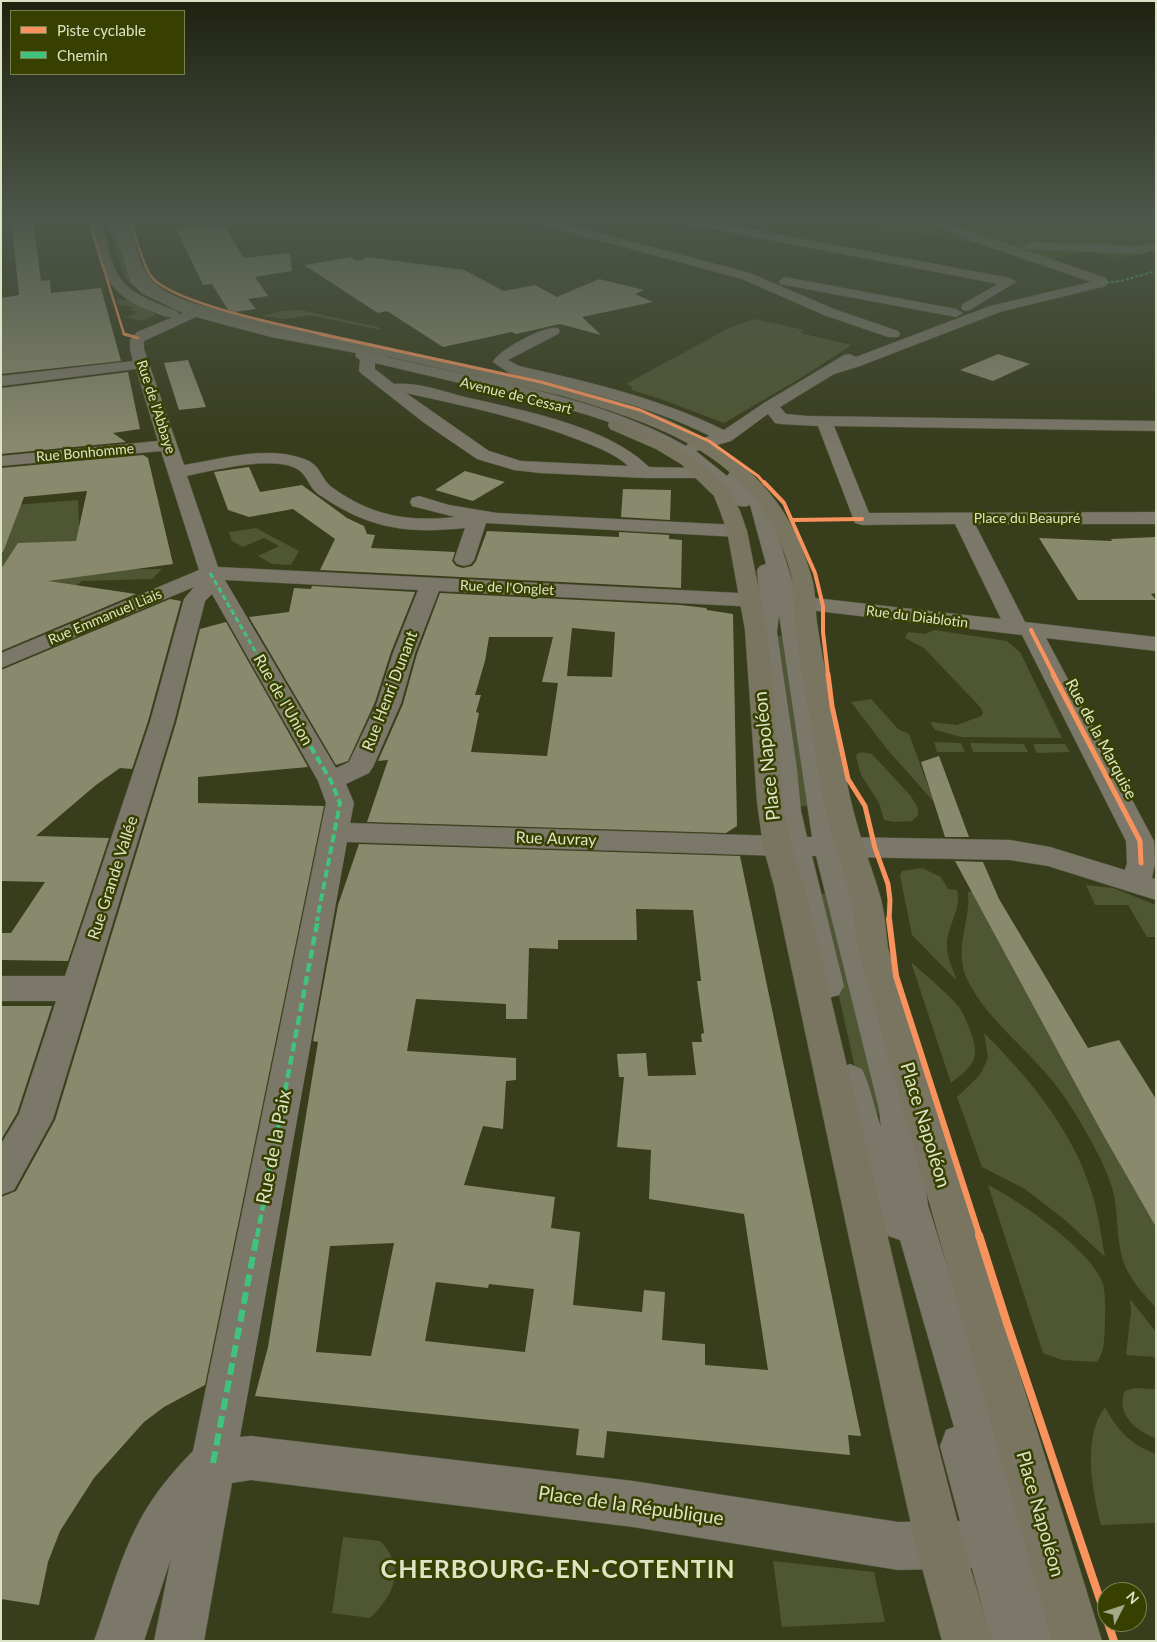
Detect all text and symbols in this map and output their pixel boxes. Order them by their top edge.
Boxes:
legend [10,10,185,75]
text: Piste cyclable [57,21,146,39]
text: Chemin [57,46,108,64]
street label: Rue de l'Abbaye [133,358,179,456]
street label: Avenue de Cessart [458,374,574,418]
street label: Rue Bonhomme [35,440,135,466]
street label: Place du Beaupré [974,510,1080,526]
street label: Rue de l'Onglet [460,577,554,599]
street label: Rue Emmanuel Liais [46,585,164,649]
street label: Rue du Diablotin [865,602,969,632]
street label: Rue Henri Dunant [358,628,422,754]
street label: Rue de l'Union [249,651,317,749]
street label: Rue de la Marquise [1061,675,1141,803]
street label: Place Napoléon [749,690,785,822]
street label: Rue Grande Vallée [84,814,142,942]
street label: Rue Auvray [515,828,597,850]
street label: Place Napoléon [895,1059,955,1191]
street label: Rue de la Paix [252,1088,296,1206]
street label: Place Napoléon [1011,1448,1069,1580]
street label: Place de la République [537,1482,725,1530]
district label: CHERBOURG-EN-COTENTIN [378,1555,738,1585]
north arrow [1097,1582,1147,1632]
text: N [1123,1588,1143,1607]

